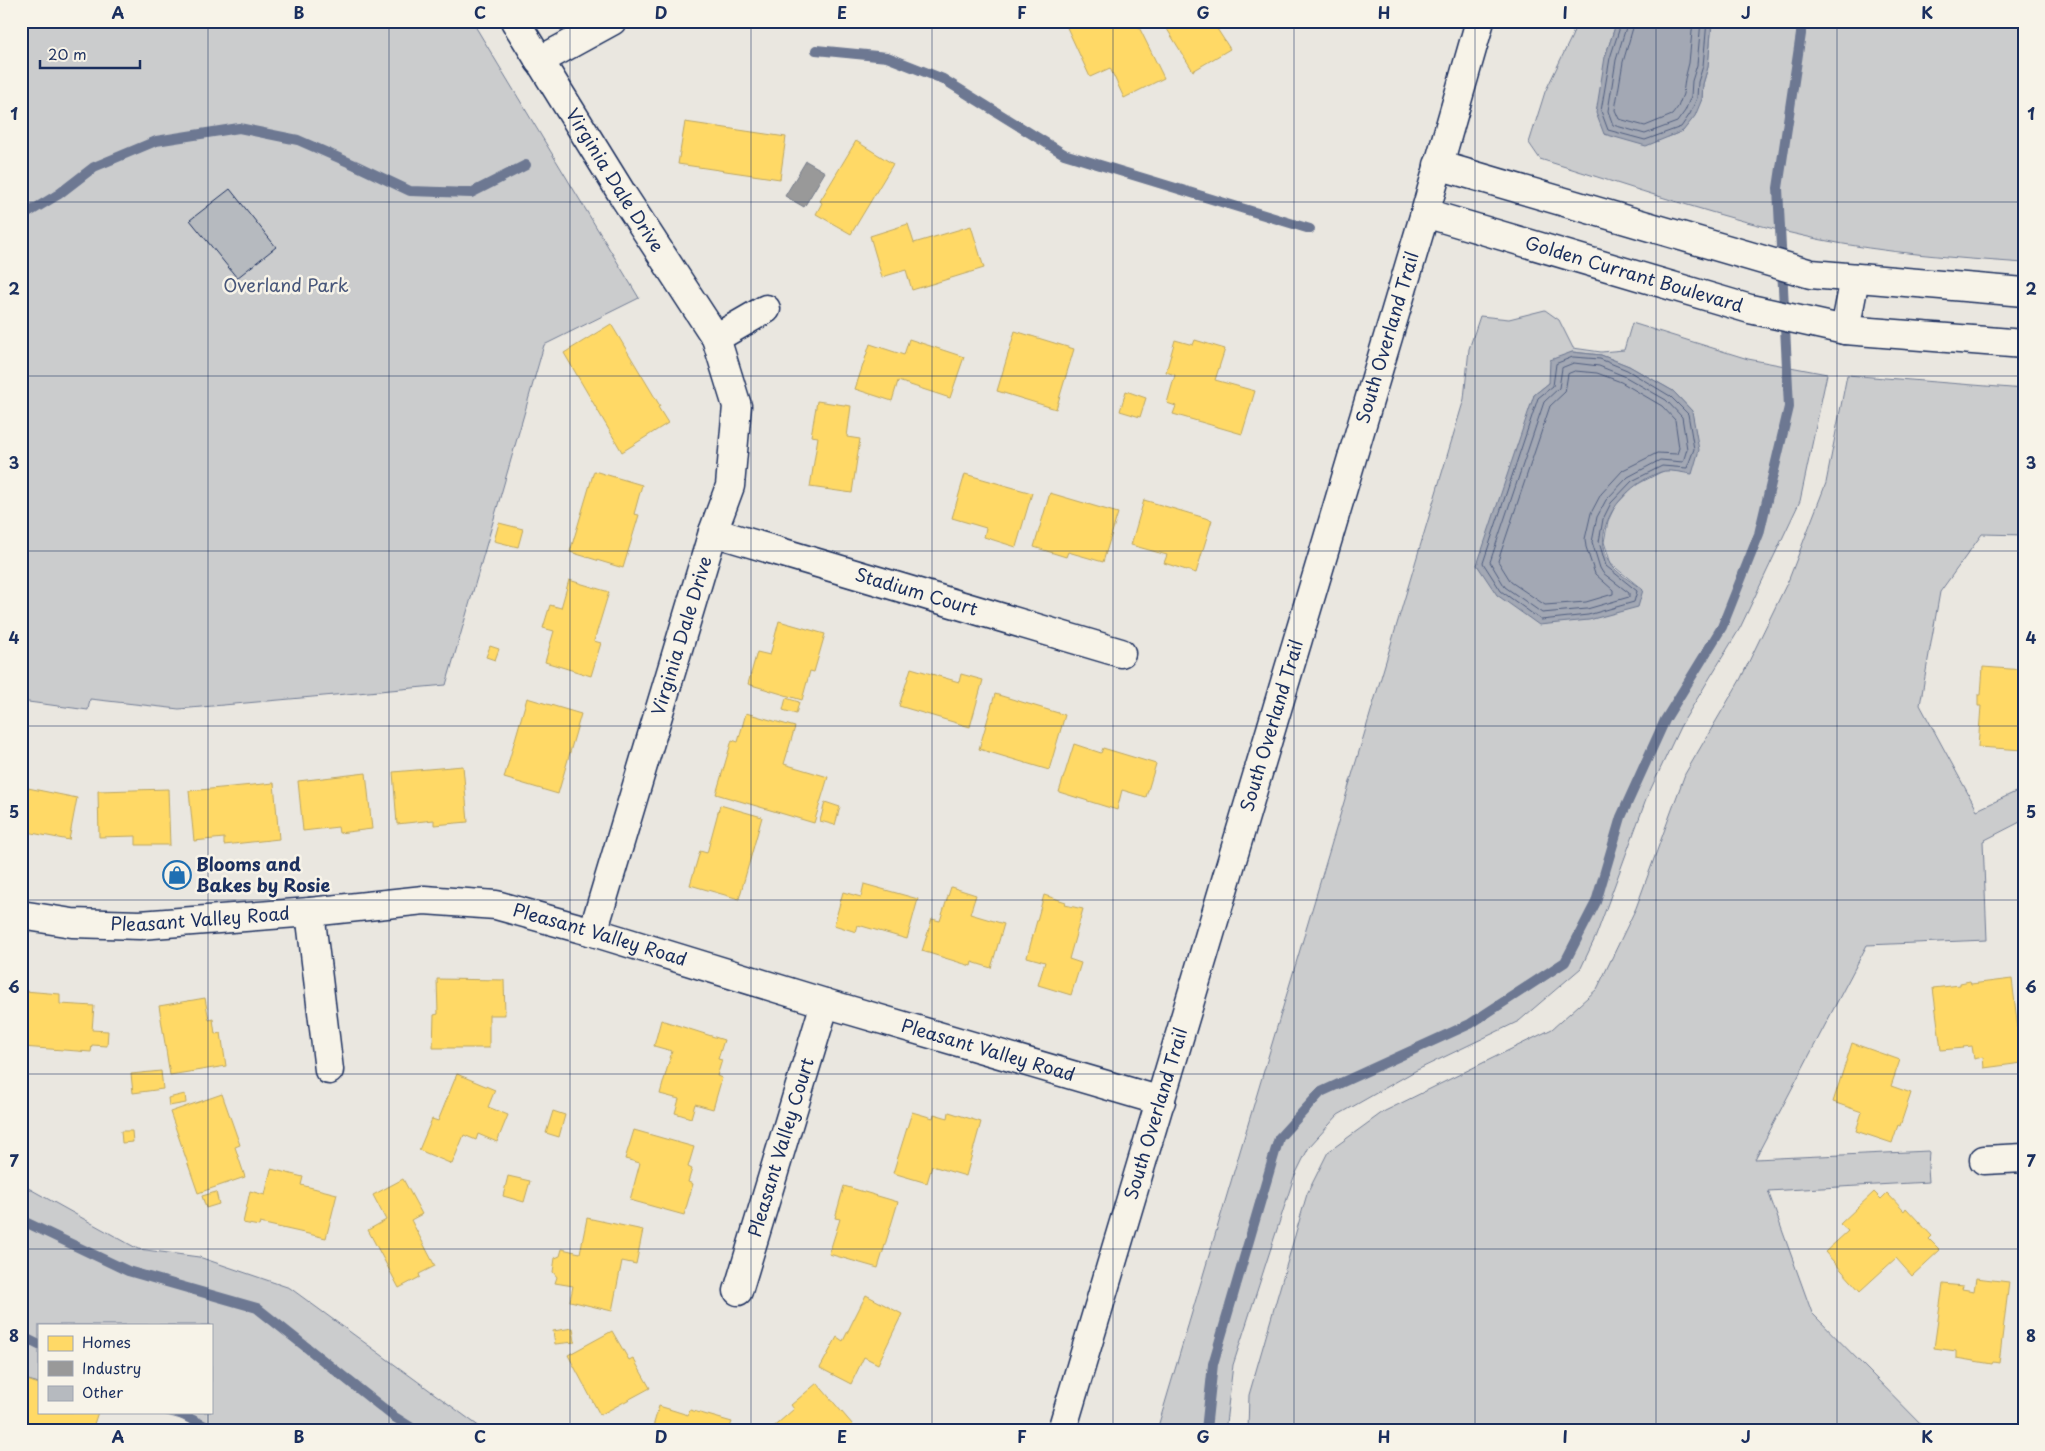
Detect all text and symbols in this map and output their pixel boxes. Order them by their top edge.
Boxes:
text: A [112,0,125,24]
text: B [294,0,305,24]
text: C [474,0,486,24]
text: D [655,0,667,24]
text: E [837,0,847,24]
text: F [1017,0,1027,24]
text: G [1196,0,1210,24]
text: H [1378,0,1390,24]
text: I [1562,0,1568,24]
text: J [1741,0,1751,24]
text: K [1921,0,1933,24]
scale bar [40,38,140,70]
text: 20 m [48,42,87,65]
text: 1 [10,101,18,125]
text: 1 [2027,101,2035,125]
street label: Virginia Dale Drive [560,103,671,257]
street label: Golden Currant Boulevard [1522,228,1747,318]
street label: South Overland Trail [1348,248,1425,426]
park label: Overland Park [223,271,349,298]
text: 2 [8,276,20,300]
text: 2 [2025,276,2037,300]
text: 3 [9,450,19,474]
text: 3 [2026,450,2036,474]
street label: Virginia Dale Drive [643,553,718,719]
street label: Stadium Court [852,560,981,622]
text: 4 [9,625,20,649]
text: 4 [2026,625,2037,649]
street label: South Overland Trail [1232,636,1309,814]
text: 5 [9,799,19,823]
text: 5 [2026,799,2036,823]
place label: Blooms and Bakes by Rosie [196,850,331,898]
shop icon: Blooms and Bakes by Rosie [162,860,192,890]
street label: Pleasant Valley Road [510,895,690,972]
street label: Pleasant Valley Road [110,899,291,937]
text: 6 [8,974,20,998]
text: 6 [2025,974,2037,998]
street label: Pleasant Valley Road [898,1011,1079,1087]
street label: South Overland Trail [1116,1024,1193,1203]
street label: Pleasant Valley Court [740,1054,820,1240]
text: 7 [9,1148,19,1172]
text: 7 [2026,1148,2036,1172]
text: 8 [9,1323,19,1347]
text: 8 [2026,1323,2036,1347]
legend [38,1324,212,1414]
text: Homes [82,1330,131,1353]
text: Industry [82,1356,141,1379]
text: Other [82,1380,123,1403]
text: A [112,1424,125,1448]
text: B [294,1424,305,1448]
text: C [474,1424,486,1448]
text: D [655,1424,667,1448]
text: E [837,1424,847,1448]
text: F [1017,1424,1027,1448]
text: G [1196,1424,1210,1448]
text: H [1378,1424,1390,1448]
text: I [1562,1424,1568,1448]
text: J [1741,1424,1751,1448]
text: K [1921,1424,1933,1448]

